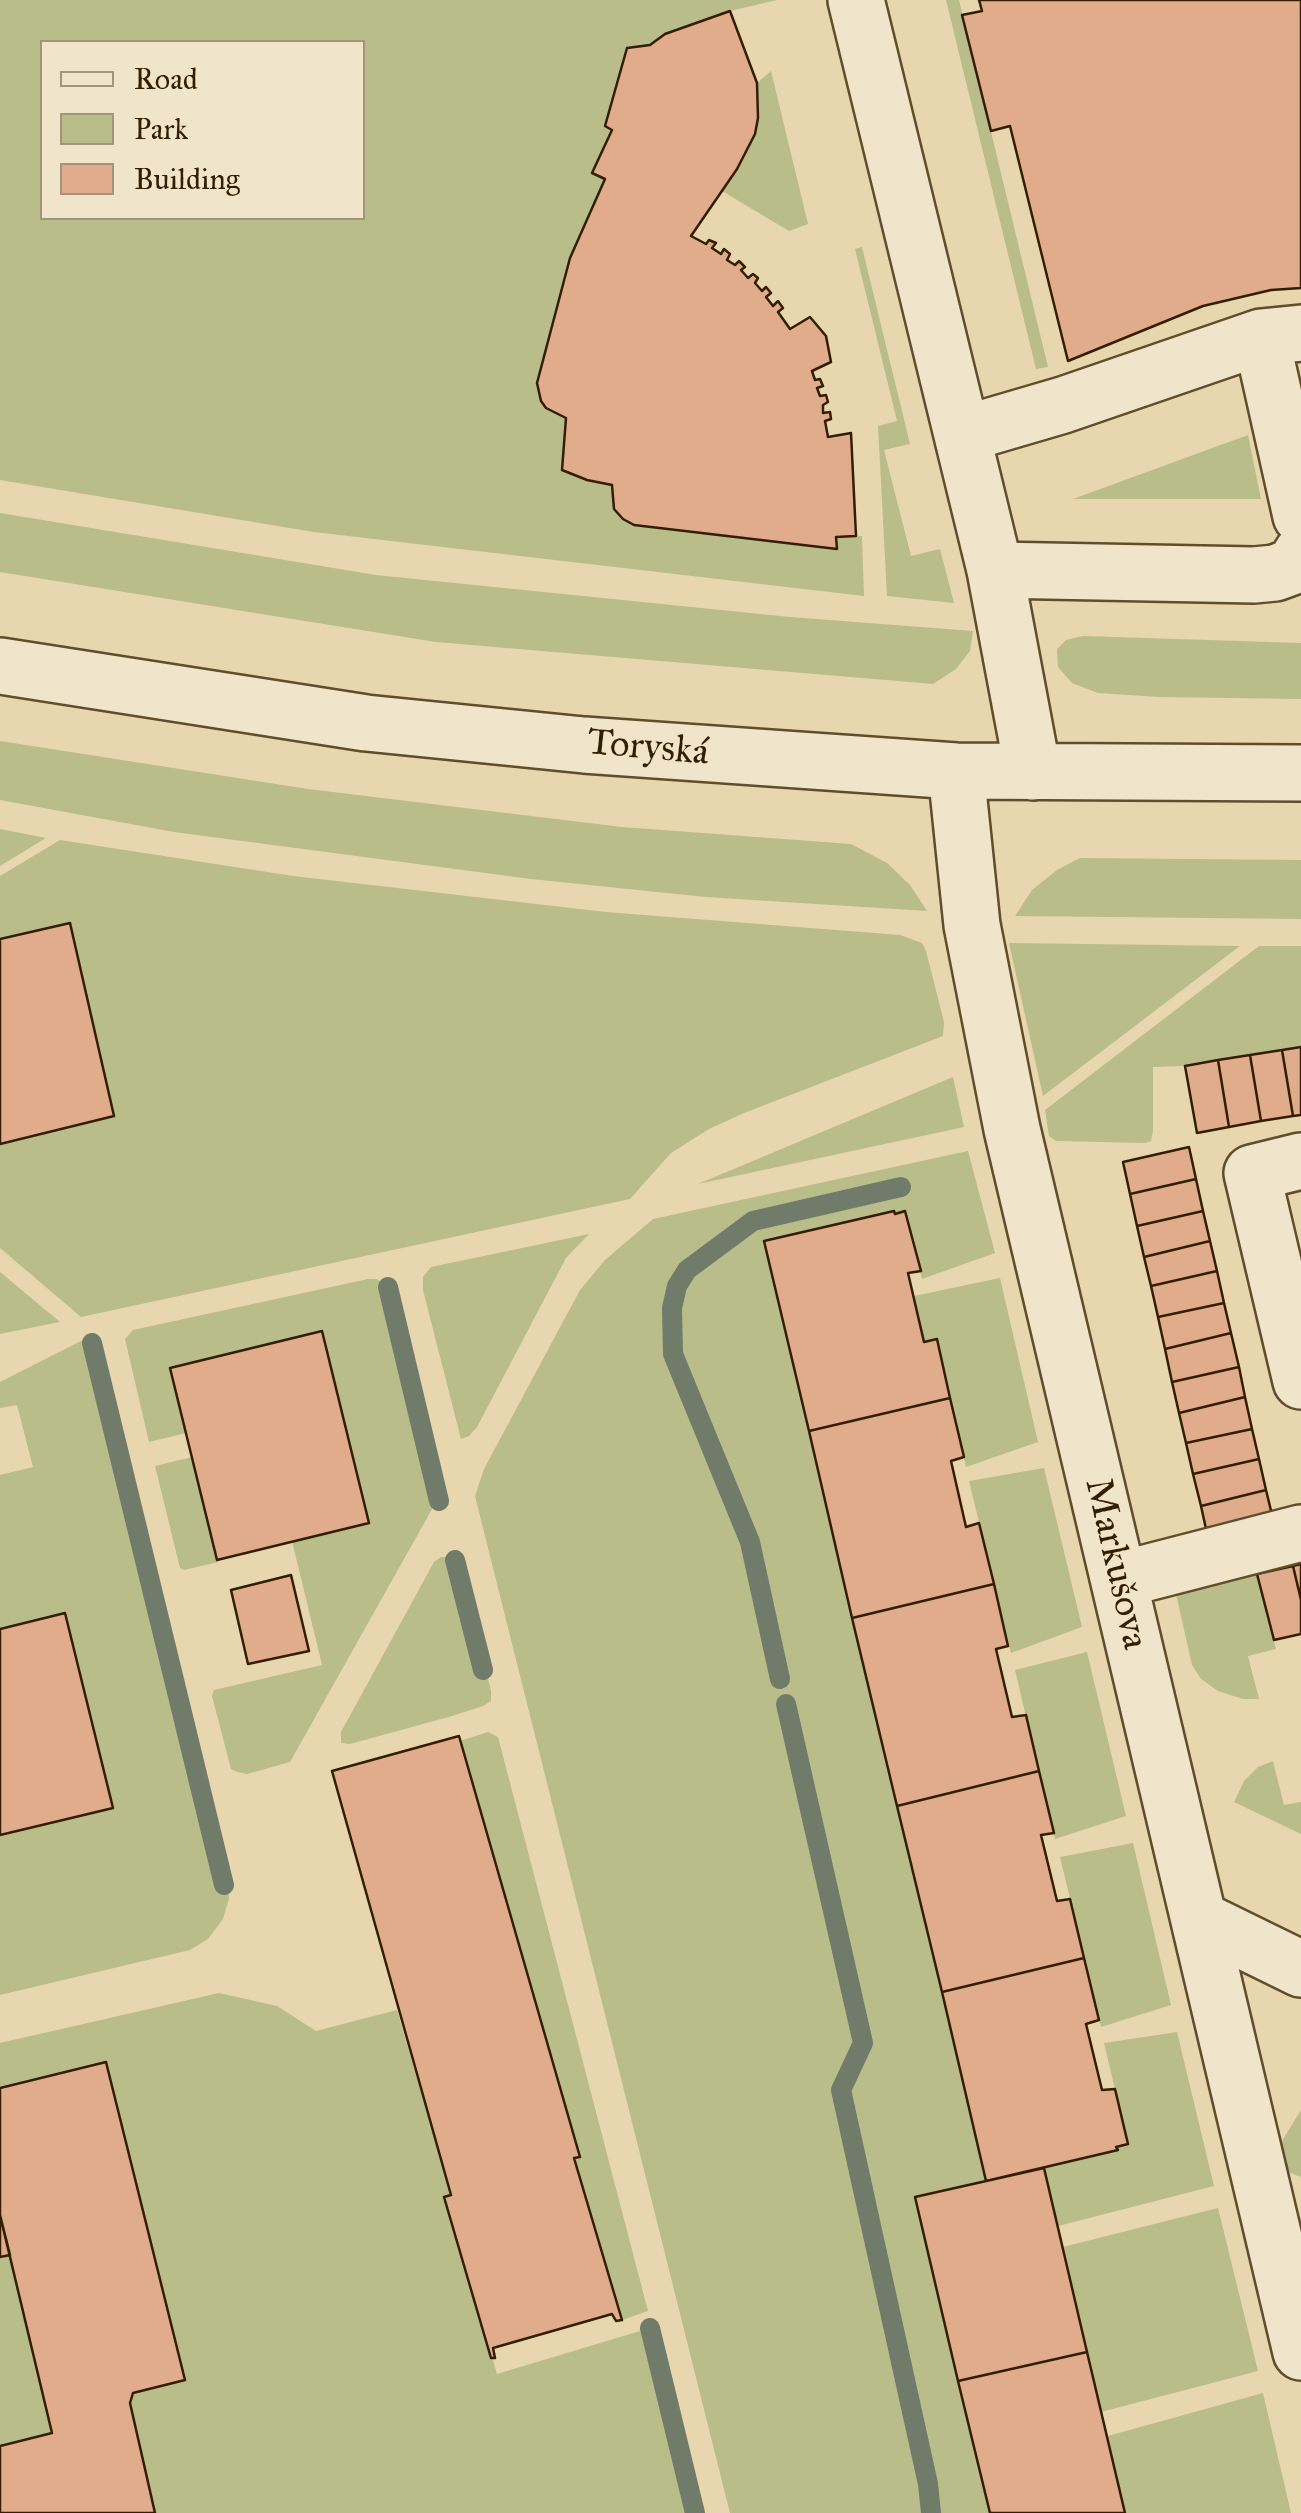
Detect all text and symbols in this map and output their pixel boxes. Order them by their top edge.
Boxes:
legend [40,40,365,220]
text: Road [134,61,198,97]
text: Park [134,111,188,147]
text: Building [134,161,240,197]
street label: Toryská [585,721,711,777]
street label: Markušova [1073,1474,1157,1654]

